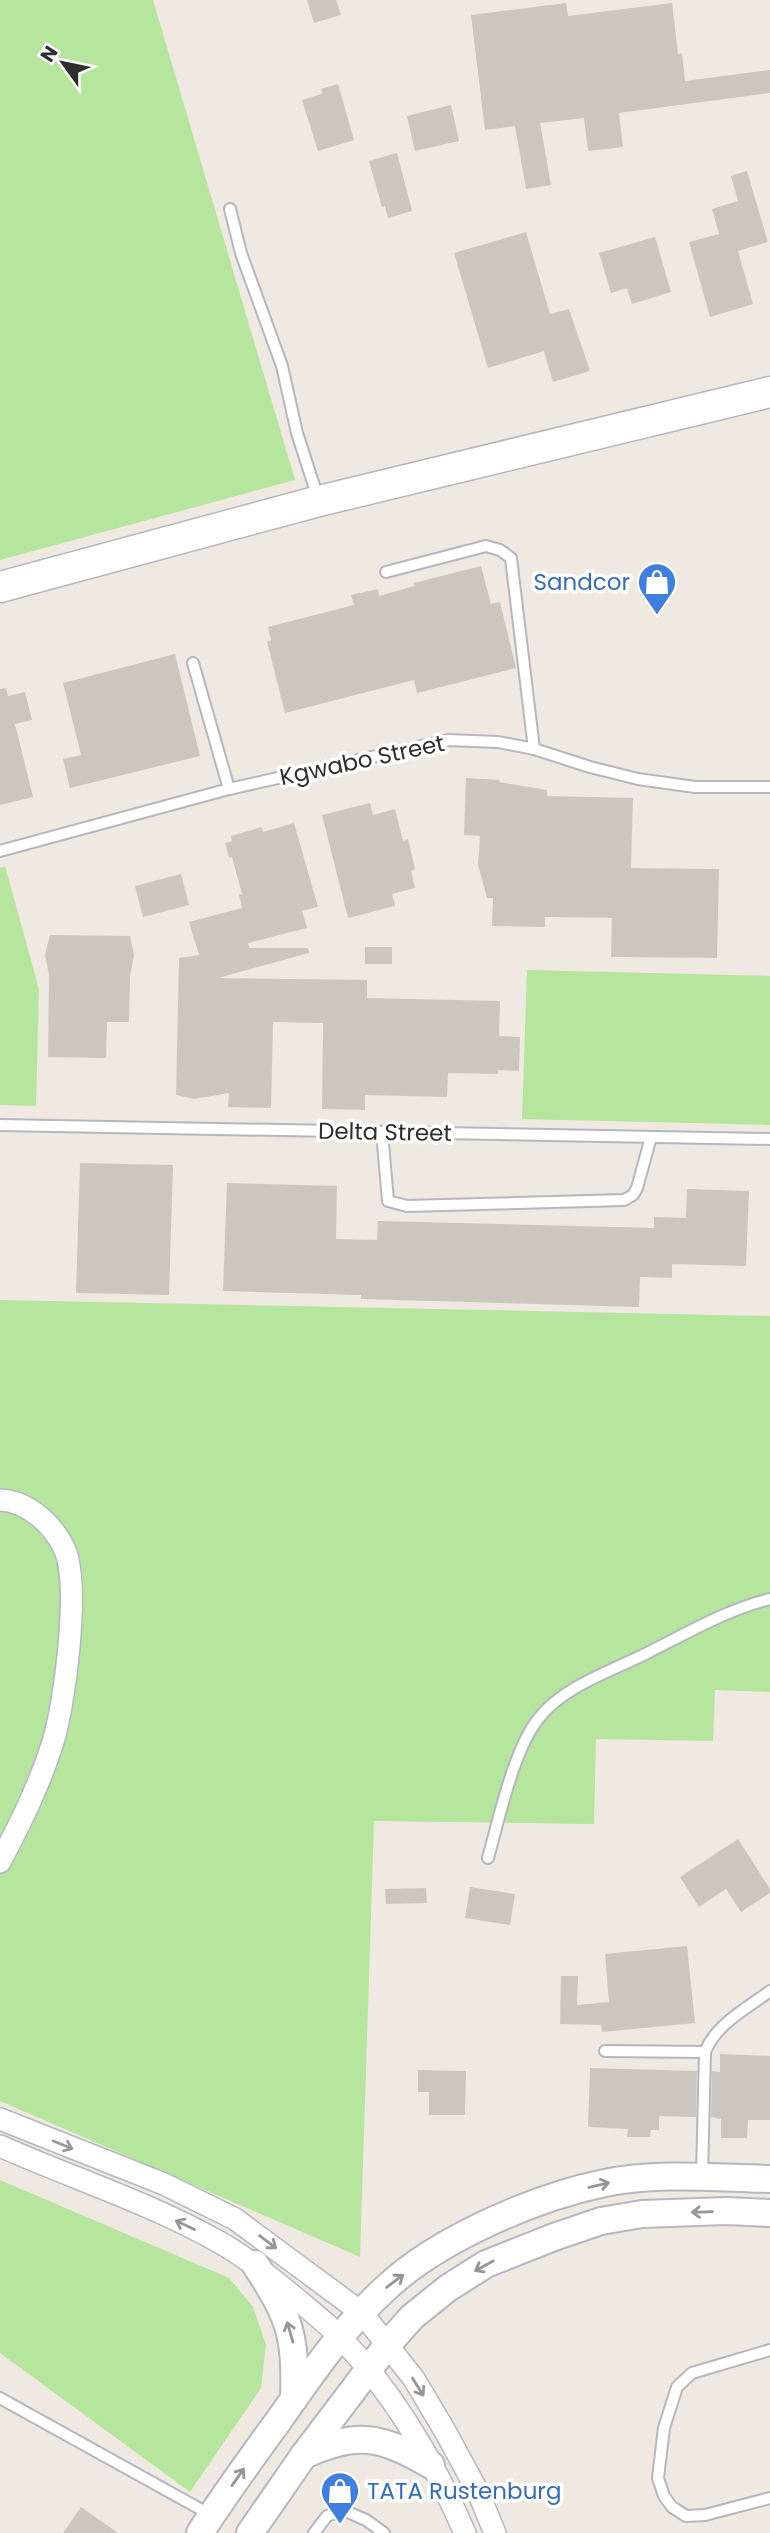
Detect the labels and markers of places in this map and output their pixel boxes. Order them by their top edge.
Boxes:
shop icon: Sandcor [636,561,678,616]
place label: Sandcor [533,566,630,598]
shop icon: TATA Rustenburg [319,2470,361,2525]
place label: TATA Rustenburg [367,2475,562,2507]

